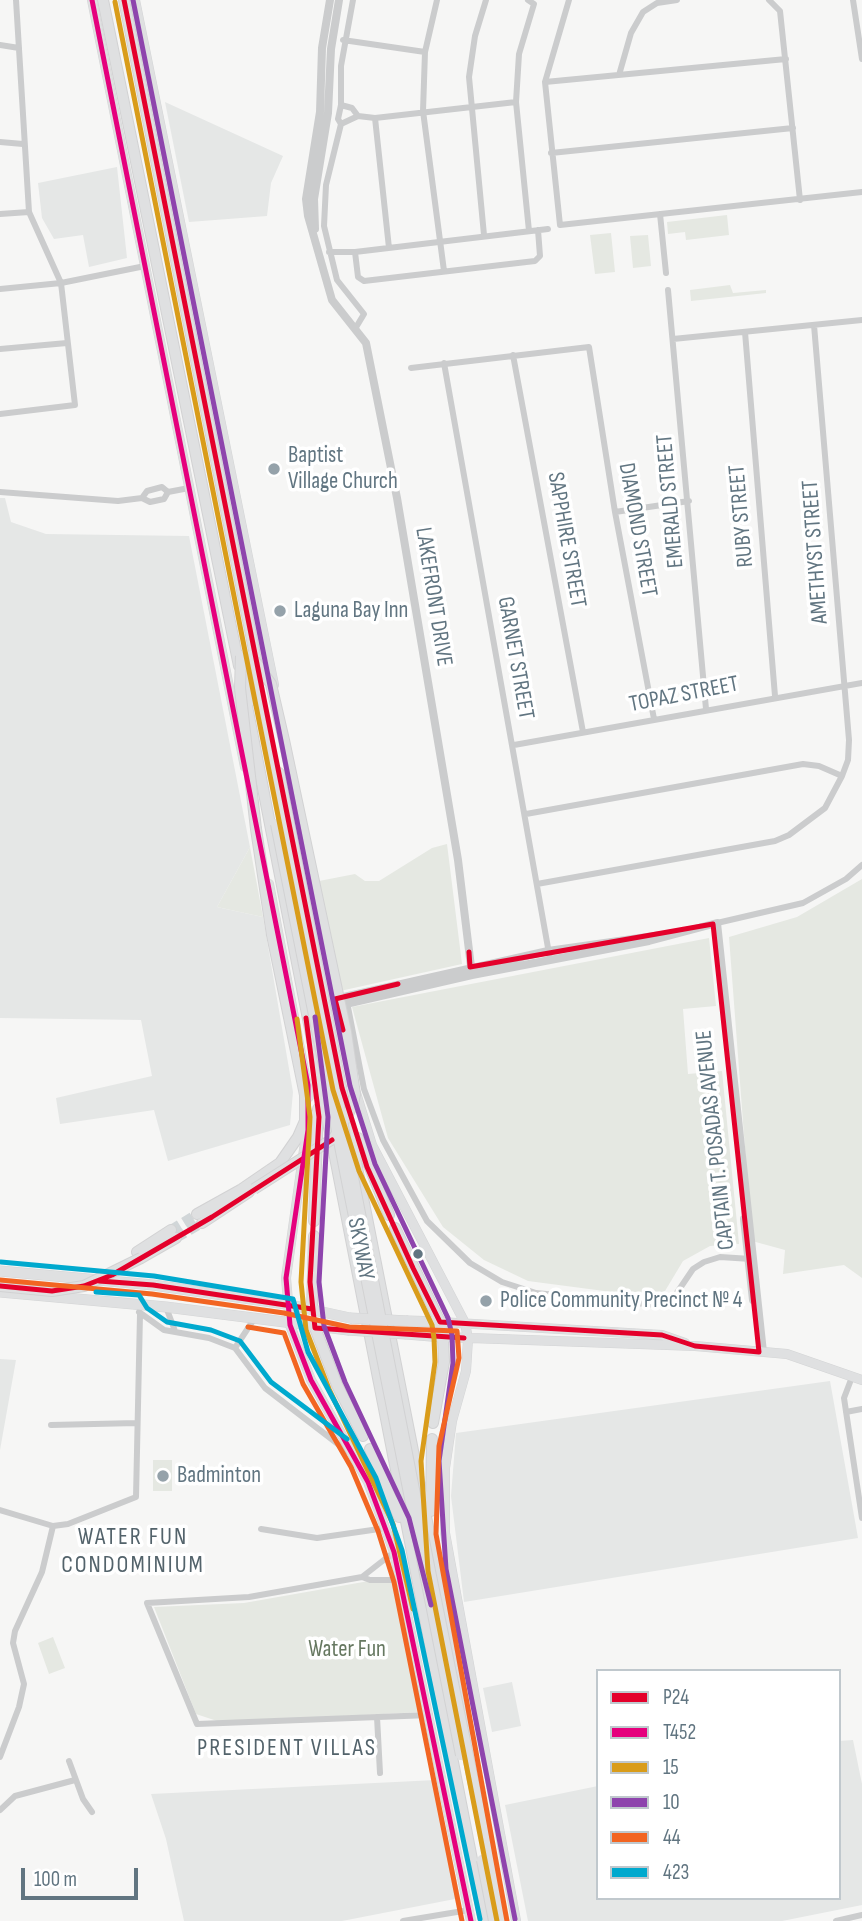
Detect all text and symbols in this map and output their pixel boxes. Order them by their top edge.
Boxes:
street label: EMERALD STREET [651,433,691,569]
place label: Baptist Village Church [288,442,398,496]
marker: Baptist Village Church [266,461,282,477]
street label: DIAMOND STREET [612,461,662,599]
street label: RUBY STREET [724,463,760,569]
street label: SAPPHIRE STREET [541,470,591,610]
street label: AMETHYST STREET [797,479,835,625]
street label: LAKEFRONT DRIVE [408,526,458,668]
street label: GARNET STREET [491,594,539,722]
place label: Laguna Bay Inn [294,597,408,625]
marker: Laguna Bay Inn [272,603,288,619]
street label: TOPAZ STREET [627,671,741,719]
street label: CAPTAIN T. POSADAS AVENUE [691,1029,741,1251]
street label: SKYWAY [340,1216,380,1282]
unlabelled marker [411,1247,425,1261]
place label: Police Community Precinct № 4 [500,1287,742,1315]
marker: Police Community Precinct № 4 [478,1293,494,1309]
place label: Badminton [177,1462,261,1490]
marker: Badminton [155,1468,171,1484]
district label: WATER FUN CONDOMINIUM [63,1524,203,1580]
park label: Water Fun [308,1636,386,1664]
legend [596,1669,841,1900]
text: P24 [663,1685,689,1710]
text: T452 [663,1720,696,1745]
district label: PRESIDENT VILLAS [199,1735,375,1763]
text: 15 [663,1755,679,1780]
text: 10 [663,1790,680,1815]
text: 44 [663,1825,681,1850]
scale bar [24,1854,142,1898]
text: 423 [663,1860,689,1885]
text: 100 m [34,1867,77,1892]

